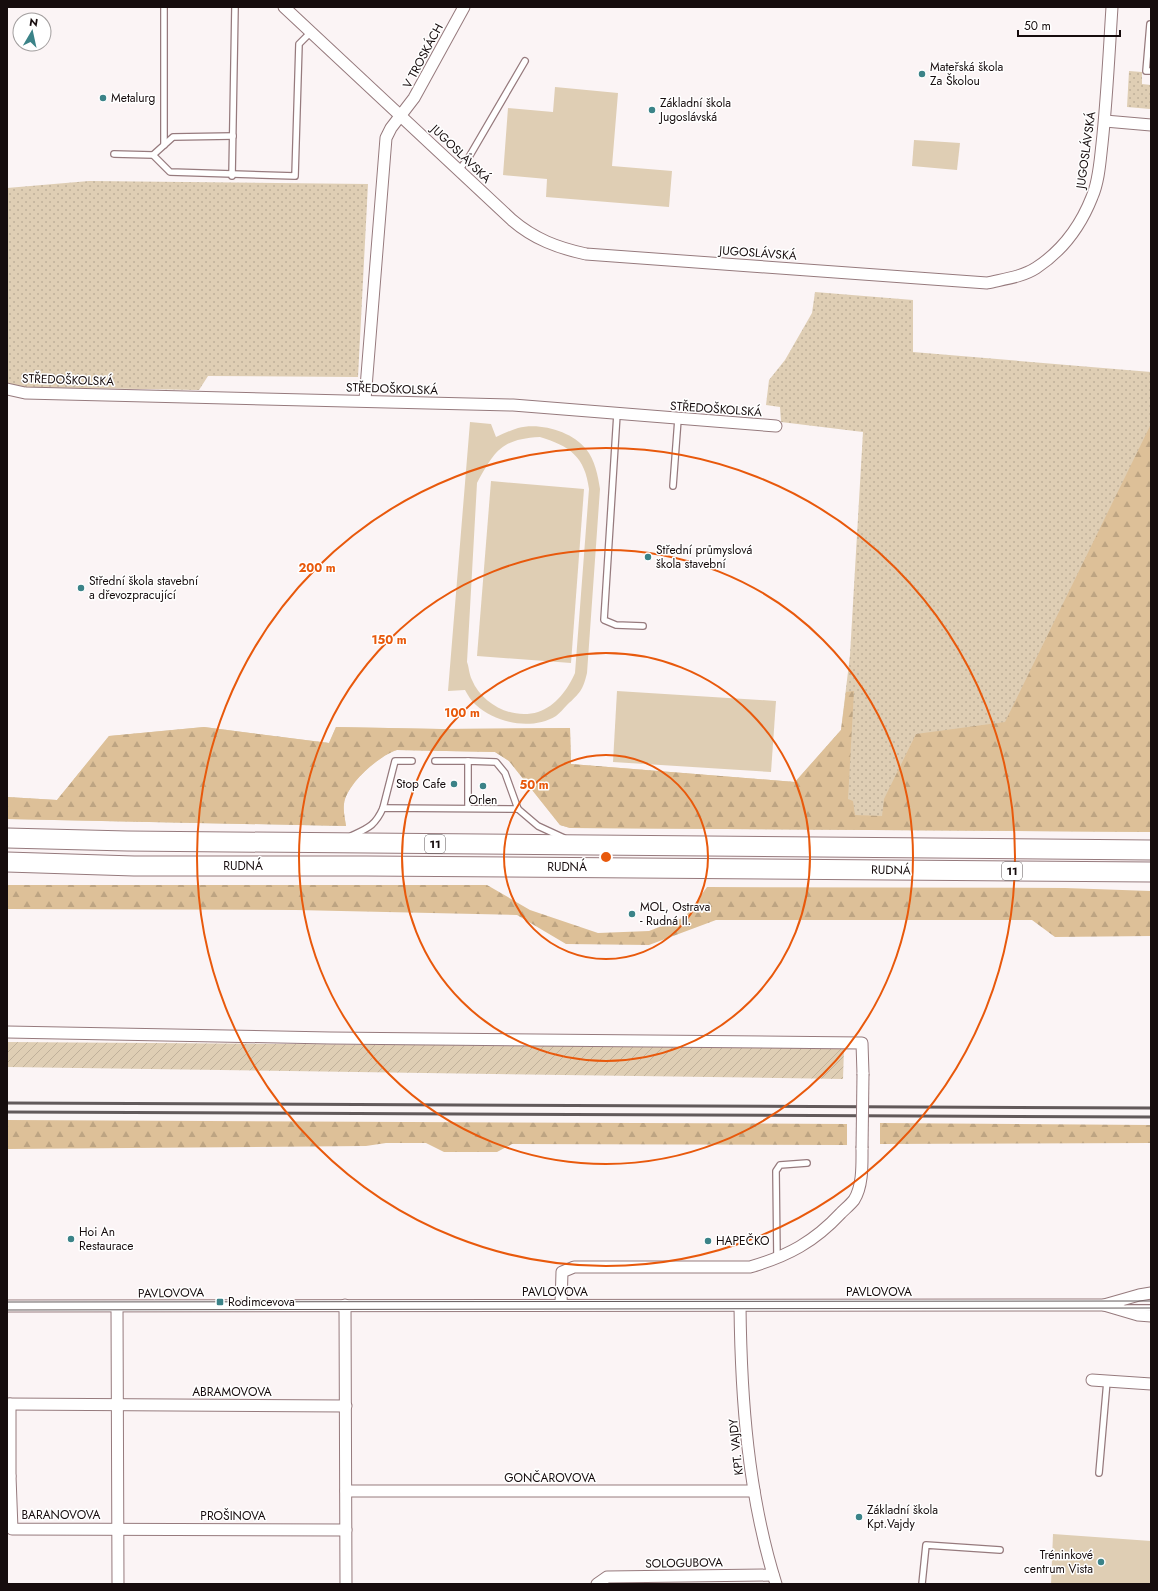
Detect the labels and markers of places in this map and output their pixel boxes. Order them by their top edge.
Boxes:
place label: Mateřská škola Za Školou [930,58,1003,90]
marker: Mateřská škola Za Školou [917,69,927,79]
place label: Metalurg [111,89,155,107]
marker: Metalurg [98,93,108,103]
place label: Základní škola Jugoslávská [658,94,731,126]
marker: Základní škola Jugoslávská [647,105,657,115]
place label: Střední průmyslová škola stavební [656,541,753,573]
marker: Střední průmyslová škola stavební [643,552,653,562]
place label: Střední škola stavební a dřevozpracující [89,572,199,604]
marker: Střední škola stavební a dřevozpracující [76,583,86,593]
place label: Stop Cafe [396,775,446,793]
marker: Stop Cafe [449,779,459,789]
marker: Orlen [478,781,488,791]
place label: Orlen [469,791,497,809]
centre of rings [599,850,613,864]
place label: MOL, Ostrava - Rudná II. [640,898,711,930]
marker: MOL, Ostrava - Rudná II. [627,909,637,919]
place label: Hoi An Restaurace [79,1223,134,1255]
place label: HAPEČKO [716,1232,770,1250]
marker: Hoi An Restaurace [66,1234,76,1244]
marker: HAPEČKO [703,1236,713,1246]
place label: Rodimcevova [228,1293,295,1311]
marker: Rodimcevova [215,1297,225,1307]
place label: Základní škola Kpt.Vajdy [867,1501,938,1533]
marker: Základní škola Kpt.Vajdy [854,1512,864,1522]
place label: Tréninkové centrum Vista [1024,1546,1093,1578]
marker: Tréninkové centrum Vista [1096,1557,1106,1567]

